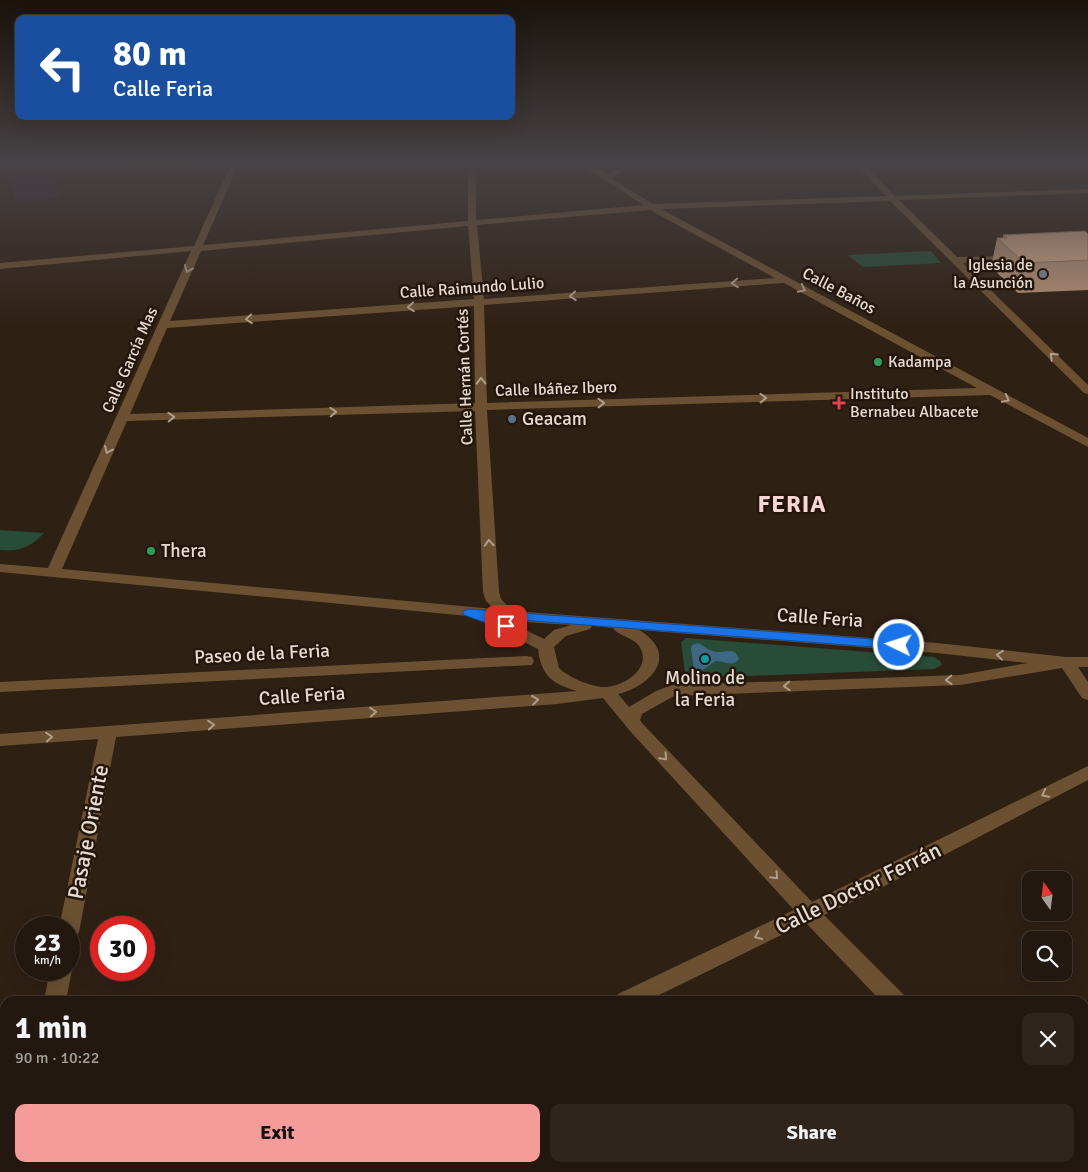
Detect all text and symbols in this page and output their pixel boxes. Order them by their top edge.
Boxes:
text: 80 m [113,32,187,75]
icon: left [30,35,95,100]
text: Calle Feria [113,75,213,102]
place label: Iglesia de la Asunción [953,255,1033,293]
street label: Calle Baños [799,263,879,319]
one-way arrow [185,264,195,273]
marker: Iglesia de la Asunción [1037,268,1049,280]
street label: Calle Raimundo Lulio [399,273,545,303]
one-way arrow [731,278,739,289]
one-way arrow [796,283,805,293]
one-way arrow [569,290,577,301]
one-way arrow [407,302,415,313]
street label: Calle García Mas [98,304,162,416]
street label: Calle Hernán Cortés [453,308,477,446]
one-way arrow [244,313,252,324]
place label: Kadampa [888,352,952,372]
one-way arrow [1050,353,1059,362]
marker: Kadampa [872,356,884,368]
one-way arrow [476,377,486,384]
street label: Calle Ibáñez Ibero [495,377,617,401]
place label: Instituto Bernabeu Albacete [850,384,979,422]
one-way arrow [760,393,767,403]
one-way arrow [1001,393,1010,403]
marker: Instituto Bernabeu Albacete [832,396,846,410]
one-way arrow [597,398,605,409]
one-way arrow [330,407,338,417]
place label: Geacam [522,407,587,431]
one-way arrow [168,412,175,422]
marker: Geacam [506,413,518,425]
one-way arrow [104,445,115,454]
district label: FERIA [757,489,827,519]
place label: Thera [161,539,207,563]
one-way arrow [483,539,494,547]
marker: Thera [145,545,157,557]
street label: Calle Feria [776,603,864,633]
pin [485,605,527,647]
icon: arrive [492,612,520,640]
position arrow [872,618,924,670]
street label: Paseo de la Feria [193,638,331,670]
one-way arrow [996,650,1004,661]
marker: Molino de la Feria [699,653,711,665]
place label: Molino de la Feria [665,666,745,712]
one-way arrow [945,675,953,686]
street label: Calle Feria [258,681,346,711]
one-way arrow [782,681,790,692]
one-way arrow [531,695,539,706]
one-way arrow [369,707,377,718]
one-way arrow [207,719,215,730]
one-way arrow [45,731,53,742]
one-way arrow [658,752,667,761]
street label: Pasaje Oriente [62,762,114,902]
one-way arrow [1041,788,1050,798]
street label: Calle Doctor Ferrán [770,836,946,940]
one-way arrow [769,871,778,880]
north arrow [1022,871,1072,921]
map controls [1022,871,1072,981]
speed limit sign: 30 [90,916,155,981]
text: 23 [34,927,61,958]
one-way arrow [754,930,763,940]
button: search [1022,931,1072,981]
text: km/h [34,953,61,968]
text: 1 min [15,1010,87,1047]
button: close [1022,1013,1074,1065]
text: 90 m · 10:22 [15,1048,99,1068]
button: Exit [15,1104,540,1162]
button: Share [550,1104,1074,1162]

